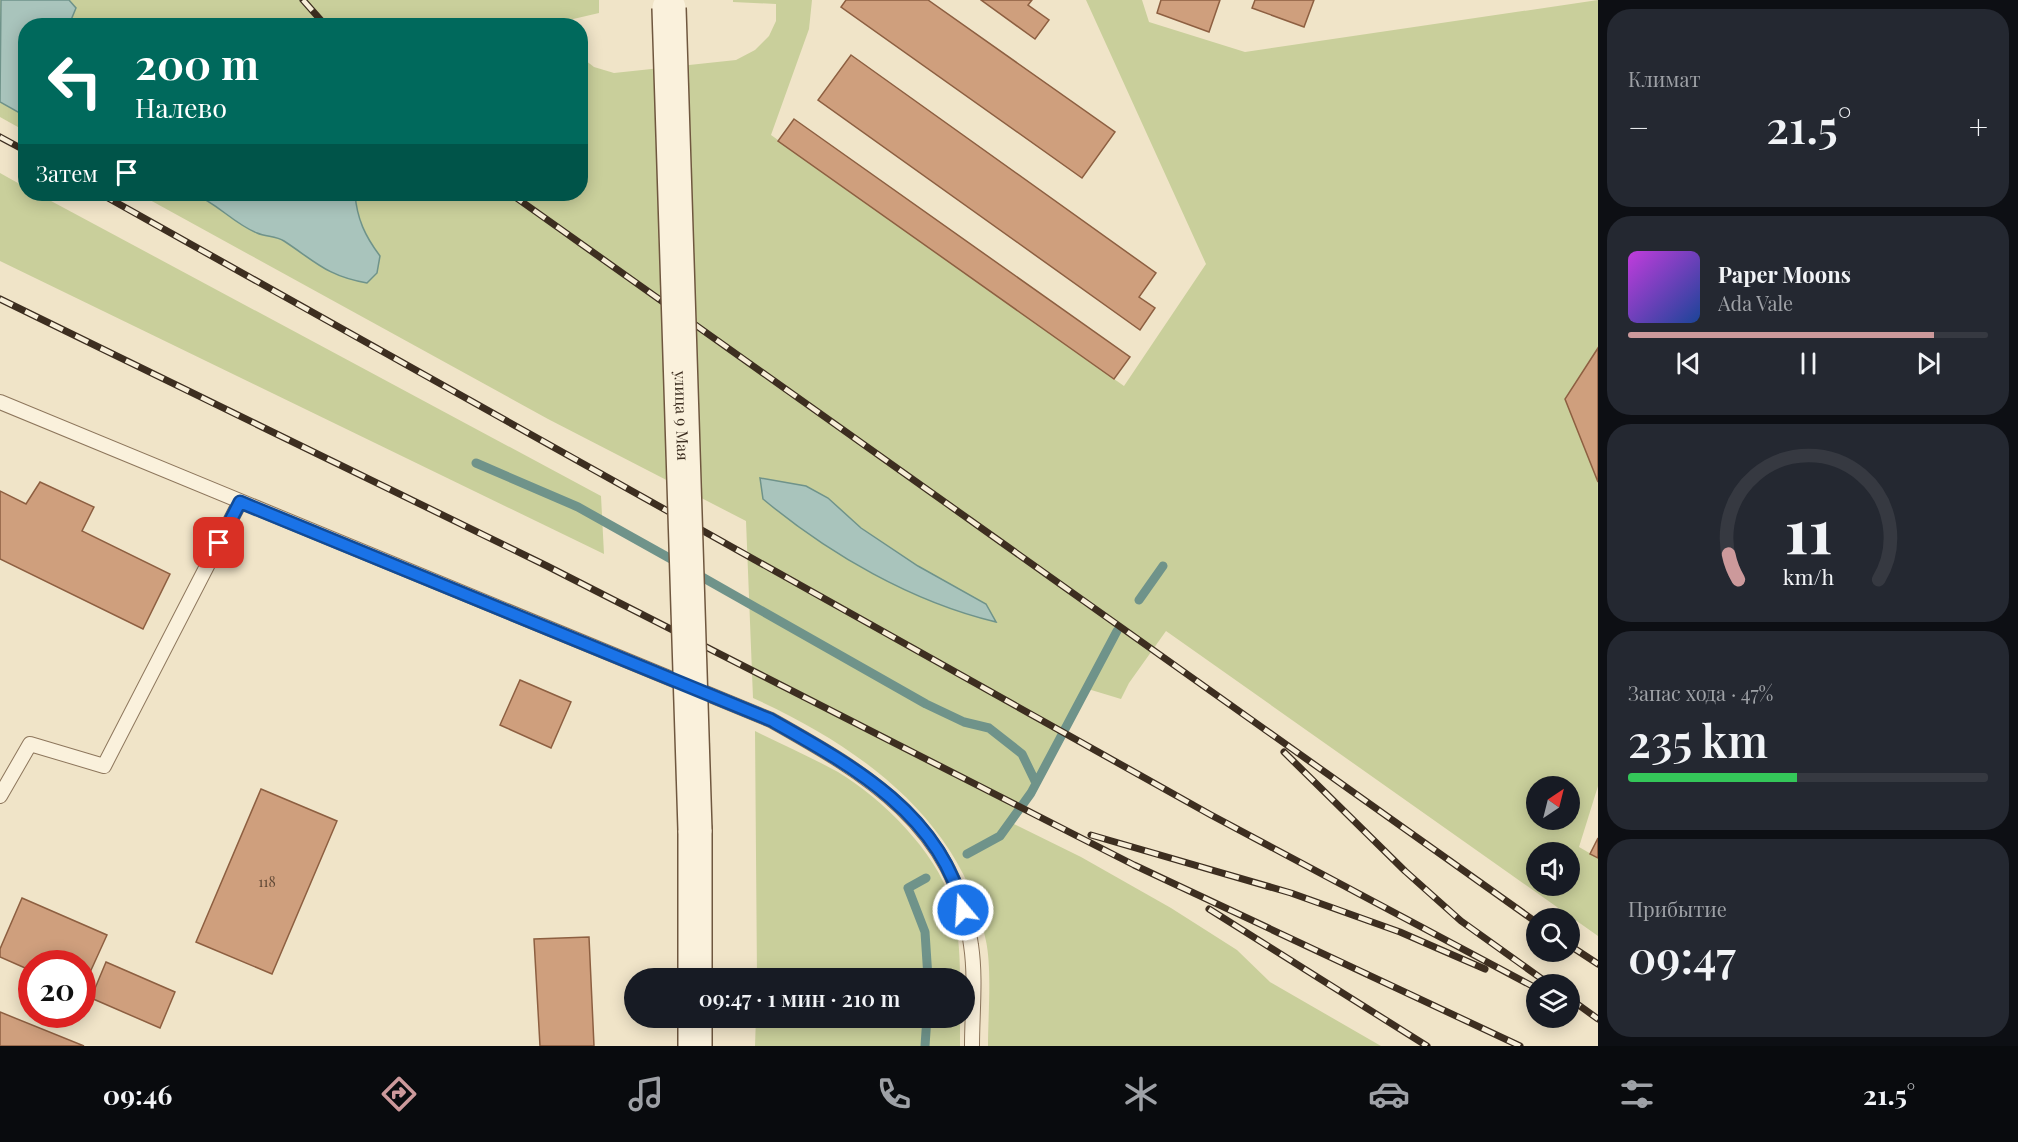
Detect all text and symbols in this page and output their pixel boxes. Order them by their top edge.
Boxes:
text: 200 m [135,35,259,91]
icon: left [36,42,114,120]
text: Климат [1628,65,1701,92]
text: Налево [135,89,227,125]
text: 21.5° [1766,95,1852,155]
text: − [1628,104,1649,148]
text: + [1969,104,1988,148]
icon: arrive [110,156,143,189]
text: Затем [36,158,98,188]
text: Paper Moons [1718,259,1851,289]
text: Ada Vale [1718,289,1793,316]
icon: previous [1672,347,1705,380]
icon: pause [1792,347,1825,380]
icon: next [1912,347,1945,380]
street label: улица 9 Мая [670,370,694,461]
text: 11 [1784,486,1832,570]
pin [193,517,244,568]
icon: arrive [202,526,235,559]
text: km/h [1782,562,1834,590]
text: Запас хода · 47% [1628,679,1773,706]
text: 235 km [1628,709,1768,769]
north arrow [1526,776,1580,830]
map controls [1526,776,1580,1028]
button: sound [1526,842,1580,896]
house number: 118 [258,872,276,891]
position arrow [931,878,995,942]
text: Прибытие [1628,895,1727,922]
button: search [1526,908,1580,962]
text: 09:47 [1628,925,1736,985]
speed limit sign: 20 [18,950,96,1028]
button: layers [1526,974,1580,1028]
text: 09:47 · 1 мин · 210 m [699,983,900,1013]
icon: directions [378,1073,420,1115]
icon: music [625,1073,667,1115]
icon: phone [873,1073,915,1115]
icon: climate [1120,1073,1162,1115]
icon: car [1368,1073,1410,1115]
icon: filters [1616,1073,1658,1115]
text: 09:46 [103,1076,172,1112]
text: 21.5° [1863,1076,1915,1112]

